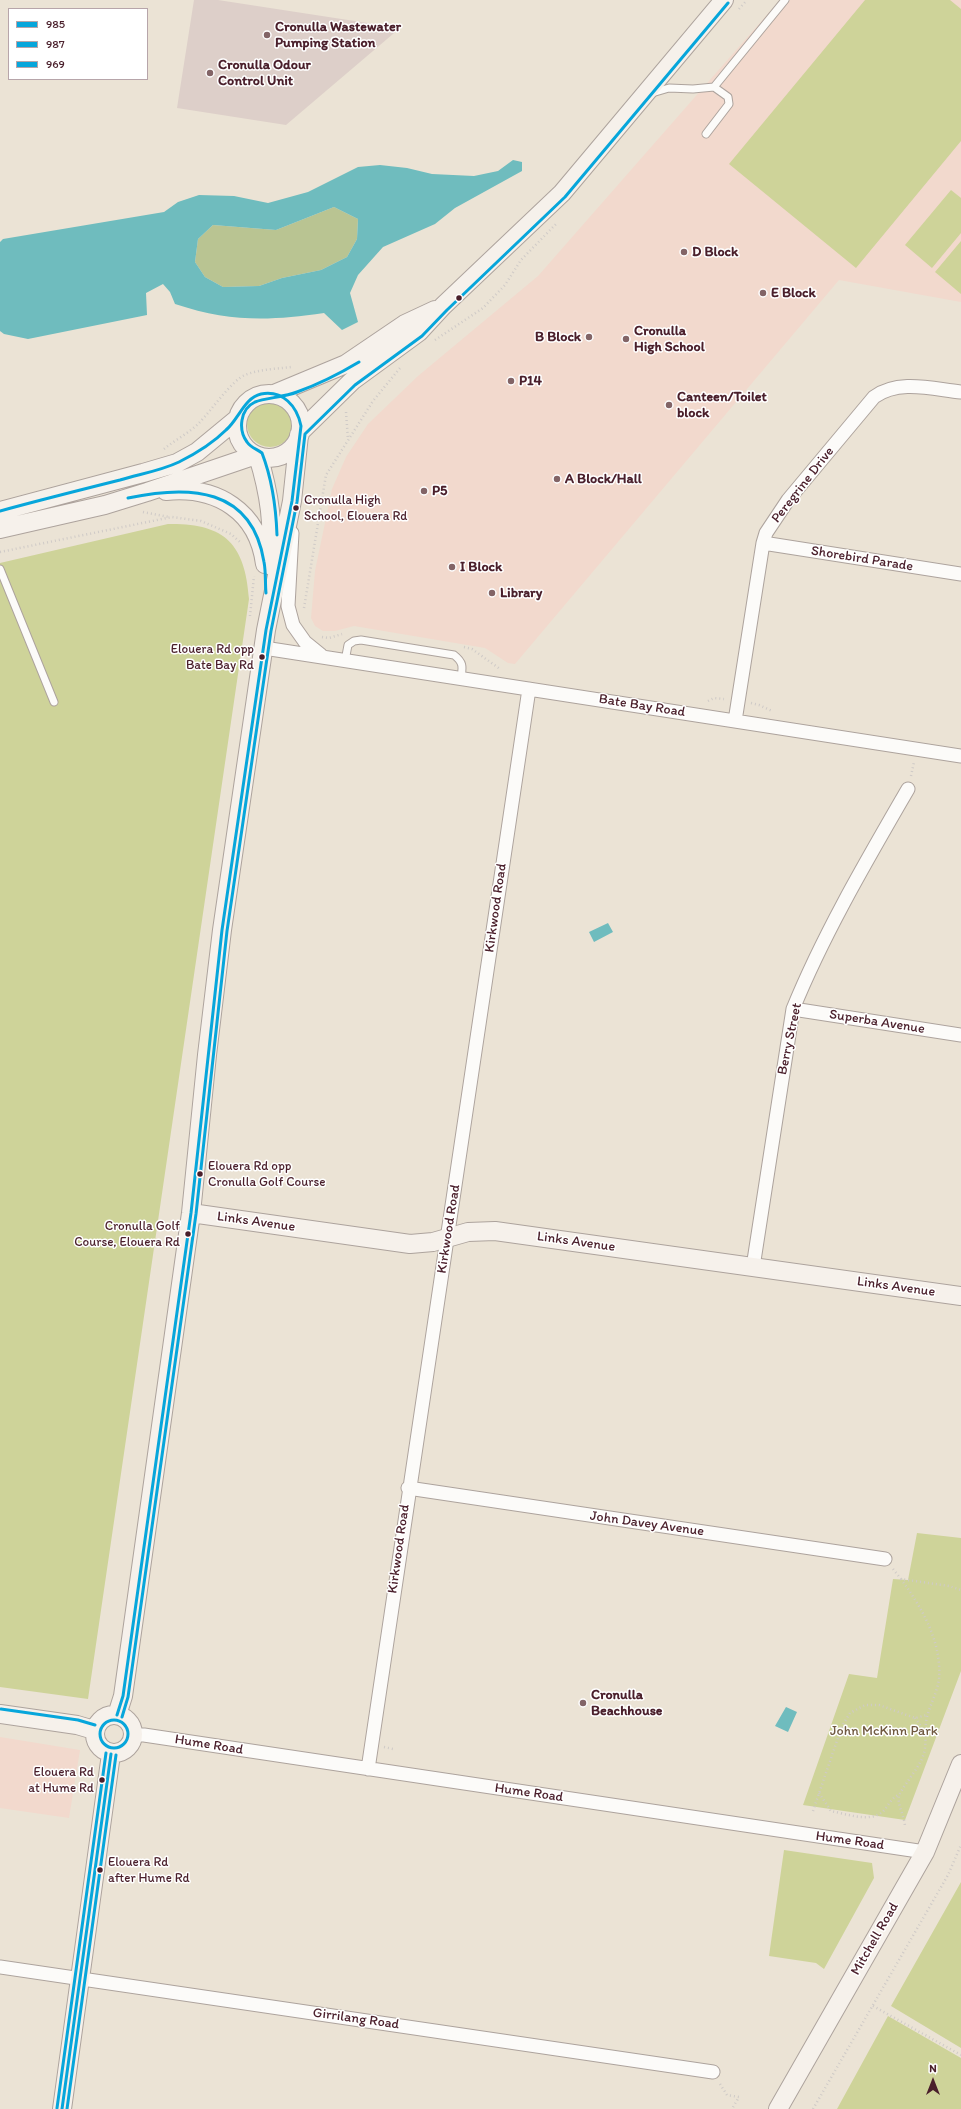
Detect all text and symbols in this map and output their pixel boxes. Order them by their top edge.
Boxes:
legend [8,8,148,80]
text: 985 [46,17,65,31]
place label: Cronulla Wastewater Pumping Station [275,19,401,52]
marker: Cronulla Wastewater Pumping Station [262,30,272,40]
text: 987 [46,37,65,51]
text: 969 [46,57,65,71]
place label: Cronulla Odour Control Unit [218,57,311,90]
marker: Cronulla Odour Control Unit [205,68,215,78]
place label: D Block [692,244,738,260]
marker: D Block [679,247,689,257]
place label: E Block [771,285,816,301]
marker: E Block [758,288,768,298]
unlabelled marker [454,293,464,303]
place label: Cronulla High School [634,323,705,356]
place label: B Block [535,329,581,345]
marker: B Block [584,332,594,342]
marker: Cronulla High School [621,334,631,344]
place label: P14 [519,373,542,389]
marker: P14 [506,376,516,386]
place label: Canteen/Toilet block [677,389,767,422]
marker: Canteen/Toilet block [664,400,674,410]
street label: Peregrine Drive [768,444,838,526]
place label: A Block/Hall [565,471,642,487]
marker: A Block/Hall [552,474,562,484]
place label: P5 [432,483,447,499]
marker: P5 [419,486,429,496]
place label: Cronulla High School, Elouera Rd [304,493,407,524]
marker: Cronulla High School, Elouera Rd [291,503,301,513]
street label: Shorebird Parade [810,543,914,575]
place label: I Block [460,559,502,575]
marker: I Block [447,562,457,572]
place label: Library [500,585,542,601]
marker: Library [487,588,497,598]
place label: Elouera Rd opp Bate Bay Rd [171,642,254,673]
marker: Elouera Rd opp Bate Bay Rd [257,652,267,662]
street label: Bate Bay Road [598,691,686,721]
street label: Kirkwood Road [481,862,511,954]
street label: Berry Street [774,1001,806,1077]
street label: Superba Avenue [828,1006,926,1038]
place label: Elouera Rd opp Cronulla Golf Course [208,1159,326,1190]
marker: Elouera Rd opp Cronulla Golf Course [195,1169,205,1179]
street label: Kirkwood Road [434,1183,464,1275]
street label: Links Avenue [216,1208,296,1236]
place label: Cronulla Golf Course, Elouera Rd [74,1219,180,1250]
street label: Links Avenue [536,1228,616,1256]
marker: Cronulla Golf Course, Elouera Rd [183,1229,193,1239]
street label: Links Avenue [856,1273,936,1301]
street label: Kirkwood Road [384,1503,414,1595]
street label: John Davey Avenue [589,1508,705,1540]
place label: Cronulla Beachhouse [591,1687,663,1720]
marker: Cronulla Beachhouse [578,1698,588,1708]
park label: John McKinn Park [830,1723,938,1739]
street label: Hume Road [174,1731,244,1759]
place label: Elouera Rd at Hume Rd [28,1765,94,1796]
marker: Elouera Rd at Hume Rd [97,1775,107,1785]
street label: Hume Road [494,1780,564,1806]
street label: Hume Road [815,1828,885,1854]
place label: Elouera Rd after Hume Rd [108,1855,190,1886]
marker: Elouera Rd after Hume Rd [95,1865,105,1875]
street label: Mitchell Road [847,1899,903,1979]
street label: Girrilang Road [312,2005,400,2033]
north arrow [913,2061,953,2101]
text: N [929,2062,937,2075]

